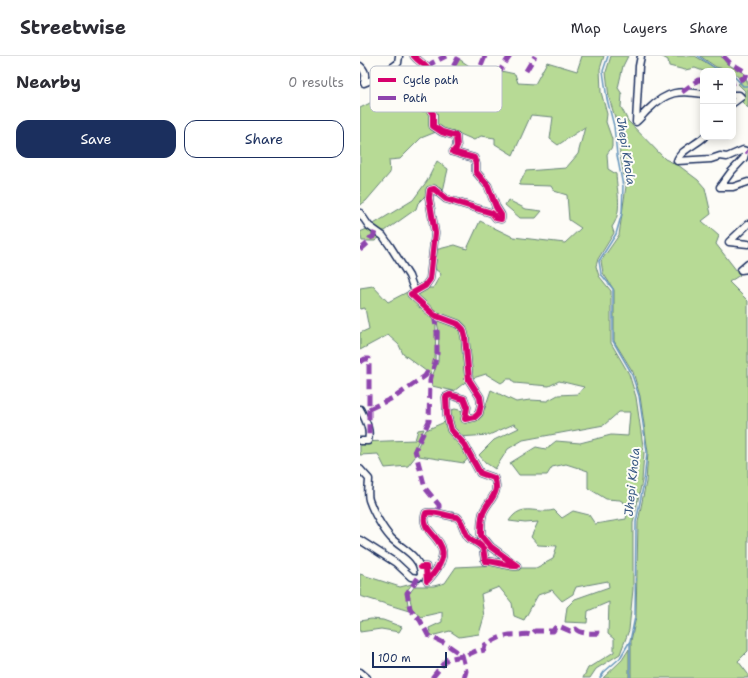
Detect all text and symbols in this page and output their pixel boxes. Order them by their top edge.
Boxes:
text: Streetwise [20,15,126,40]
text: Map [571,19,601,37]
text: Layers [623,19,667,37]
text: Share [689,19,728,37]
legend [370,66,502,112]
map controls [700,68,736,140]
button: + [700,68,736,104]
text: Nearby [16,71,81,93]
text: Cycle path [403,73,459,88]
text: 0 results [288,74,344,91]
text: Path [403,91,427,106]
button: − [700,104,736,140]
water label: Jhepi Khola [613,116,639,186]
button: Save [16,120,176,158]
button: Share [184,120,344,158]
water label: Jhepi Khola [620,447,644,517]
scale bar [372,650,447,669]
text: 100 m [378,651,411,666]

